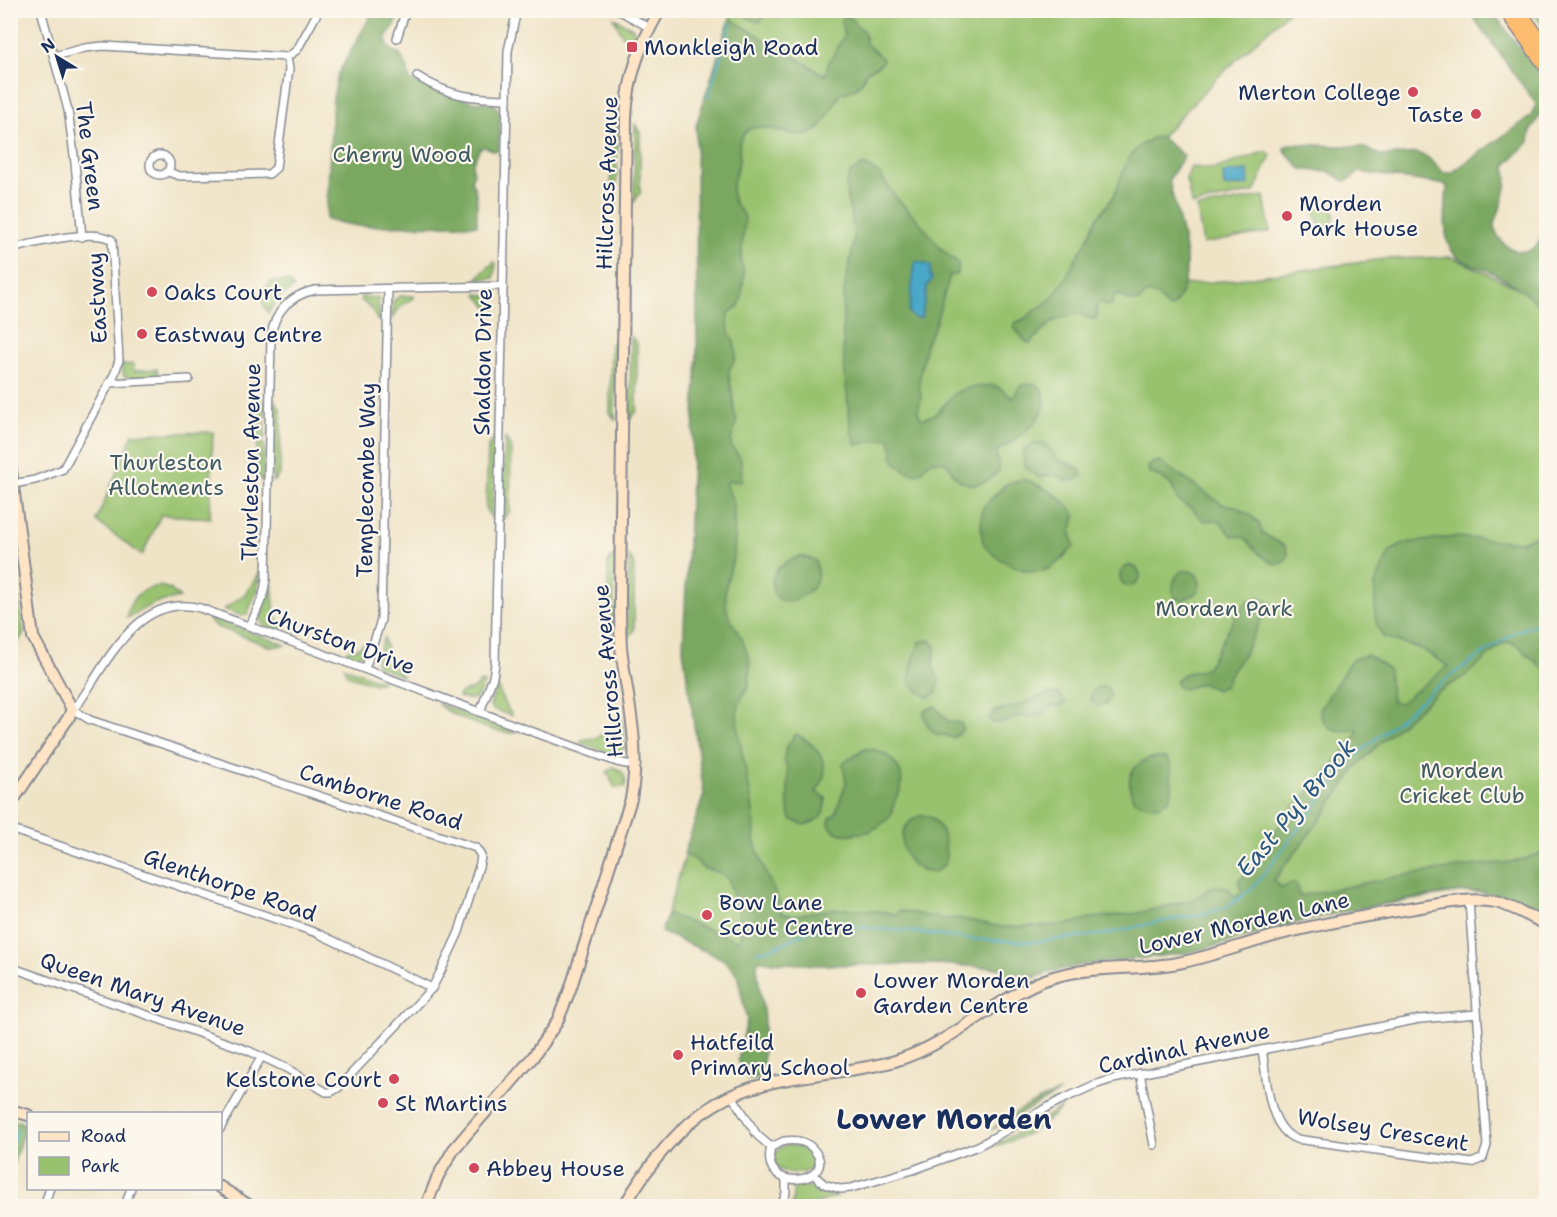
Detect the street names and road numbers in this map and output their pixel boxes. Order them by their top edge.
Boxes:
street label: Hillcross Avenue [589,95,625,271]
street label: The Green [69,100,111,212]
street label: Eastway [80,251,114,345]
street label: Shaldon Drive [467,288,499,436]
street label: Thurleston Avenue [235,363,267,561]
street label: Templecombe Way [350,382,382,578]
street label: Hillcross Avenue [586,583,630,759]
street label: Churston Drive [263,601,419,681]
street label: Camborne Road [296,757,466,837]
street label: Glenthorpe Road [139,842,321,928]
street label: Lower Morden Lane [1136,885,1352,961]
street label: Queen Mary Avenue [36,945,250,1043]
street label: Cardinal Avenue [1096,1016,1272,1080]
street label: Wolsey Crescent [1295,1102,1471,1158]

